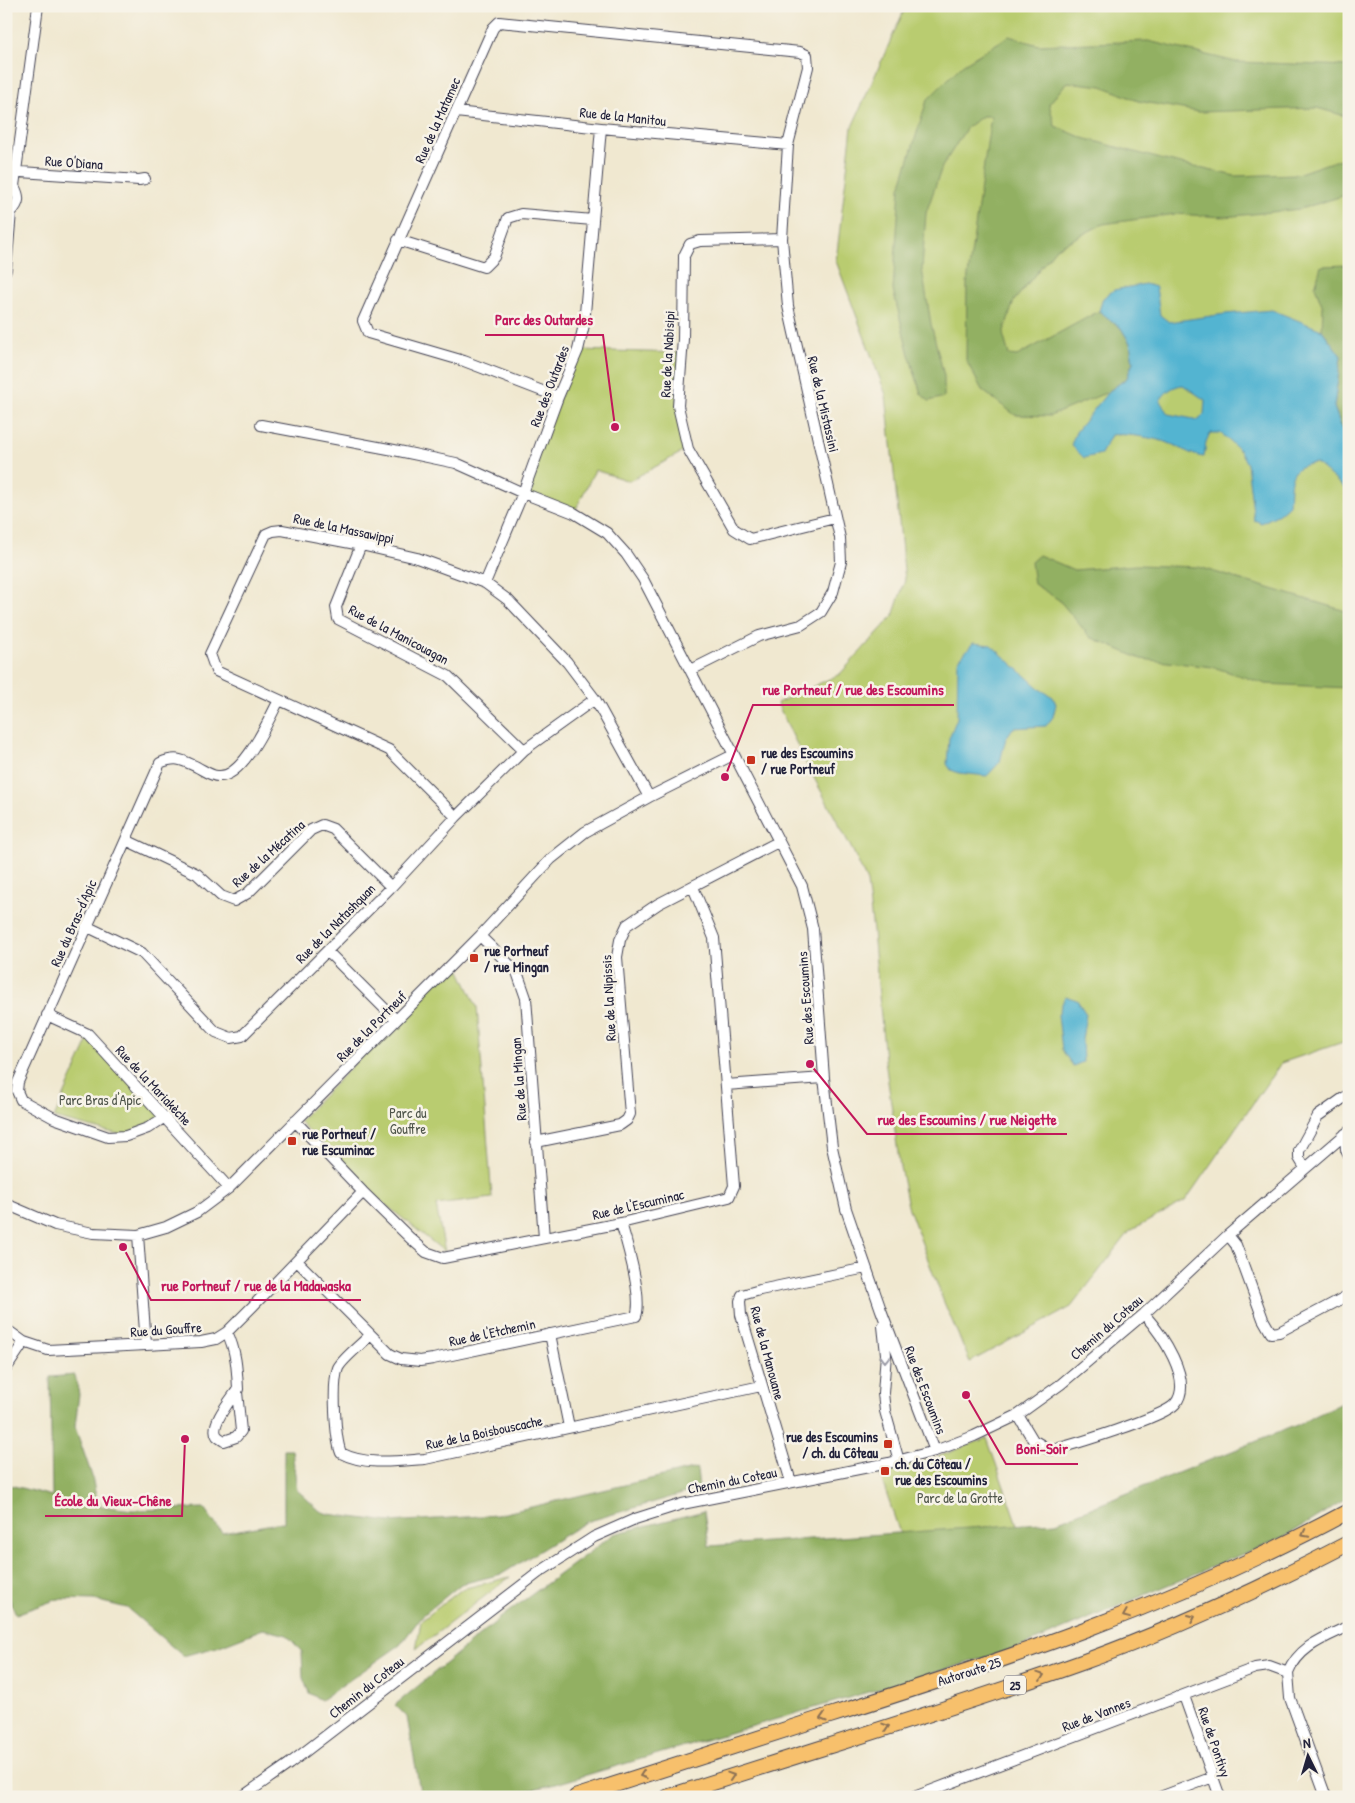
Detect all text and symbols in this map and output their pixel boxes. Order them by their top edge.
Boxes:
street label: Rue de la Matamec [410,74,465,166]
street label: Rue de la Manitou [579,102,668,130]
street label: Rue O'Diana [44,151,104,174]
callout: Parc des Outardes [485,305,603,335]
text: Parc des Outardes [495,309,593,330]
street label: Rue de la Nabisipi [655,310,680,398]
street label: Rue des Outardes [525,343,573,429]
street label: Rue de la Mistassini [804,354,844,454]
street label: Rue de la Massawippi [292,508,396,549]
street label: Rue de la Manicouagan [345,600,452,669]
callout: rue Portneuf / rue des Escoumins [753,675,954,705]
text: rue Portneuf / rue des Escoumins [762,679,944,700]
place label: rue des Escoumins / rue Portneuf [761,743,854,778]
marker: rue des Escoumins / rue Portneuf [745,754,757,766]
street label: Rue de la Mécatina [227,815,309,891]
street label: Rue du Bras-d'Apic [45,876,102,970]
street label: Rue de la Natashquan [291,879,380,968]
place label: rue Portneuf / rue Mingan [484,941,550,978]
street label: Rue des Escoumins [792,951,818,1045]
marker: rue Portneuf / rue Mingan [468,952,480,964]
street label: Rue de la Nipissis [596,954,621,1042]
street label: Rue de la Portneuf [332,987,410,1065]
street label: Rue de la Mingan [506,1037,531,1121]
street label: Rue de la Mariakèche [112,1041,197,1130]
park label: Parc Bras d'Apic [59,1090,142,1110]
park label: Parc du Gouffre [389,1103,427,1138]
callout: rue des Escoumins / rue Neigette [867,1104,1067,1134]
text: rue des Escoumins / rue Neigette [877,1109,1057,1131]
place label: rue Portneuf / rue Escuminac [302,1124,376,1159]
marker: rue Portneuf / rue Escuminac [286,1135,298,1147]
street label: Rue de l'Escuminac [590,1184,686,1224]
callout: rue Portneuf / rue de la Madawaska [151,1270,361,1300]
text: rue Portneuf / rue de la Madawaska [161,1275,351,1296]
street label: Chemin du Coteau [1066,1290,1147,1364]
street label: Rue de la Manouane [746,1304,790,1402]
street label: Rue de l'Etchemin [447,1314,537,1350]
street label: Rue du Gouffre [130,1317,203,1341]
street label: Rue des Escoumins [900,1343,952,1437]
one-way arrow [880,1355,890,1363]
street label: Rue de la Boisbouscache [424,1410,545,1454]
place label: rue des Escoumins / ch. du Côteau [786,1427,879,1462]
callout: Boni-Soir [1006,1434,1078,1464]
marker: rue des Escoumins / ch. du Côteau [882,1438,894,1450]
text: Boni-Soir [1016,1438,1068,1459]
place label: ch. du Côteau / rue des Escoumins [895,1454,988,1489]
street label: Chemin du Coteau [686,1462,779,1498]
marker: ch. du Côteau / rue des Escoumins [879,1465,891,1477]
callout: École du Vieux-Chêne [45,1486,182,1516]
park label: Parc de la Grotte [917,1488,1003,1507]
text: École du Vieux-Chêne [55,1490,172,1511]
one-way arrow [1302,1528,1311,1538]
one-way arrow [1122,1609,1131,1619]
one-way arrow [1187,1613,1196,1624]
street label: Chemin du Coteau [325,1651,408,1722]
street label: Autoroute 25 [935,1652,1003,1690]
one-way arrow [1036,1672,1044,1682]
road number: 25 [1004,1676,1026,1694]
street label: Rue de Vannes [1059,1692,1133,1736]
street label: Rue de Pontivy [1193,1704,1236,1780]
one-way arrow [819,1712,827,1722]
one-way arrow [882,1723,890,1733]
north arrow [1282,1730,1332,1780]
text: N [1302,1733,1312,1752]
one-way arrow [639,1769,648,1779]
one-way arrow [727,1772,735,1782]

